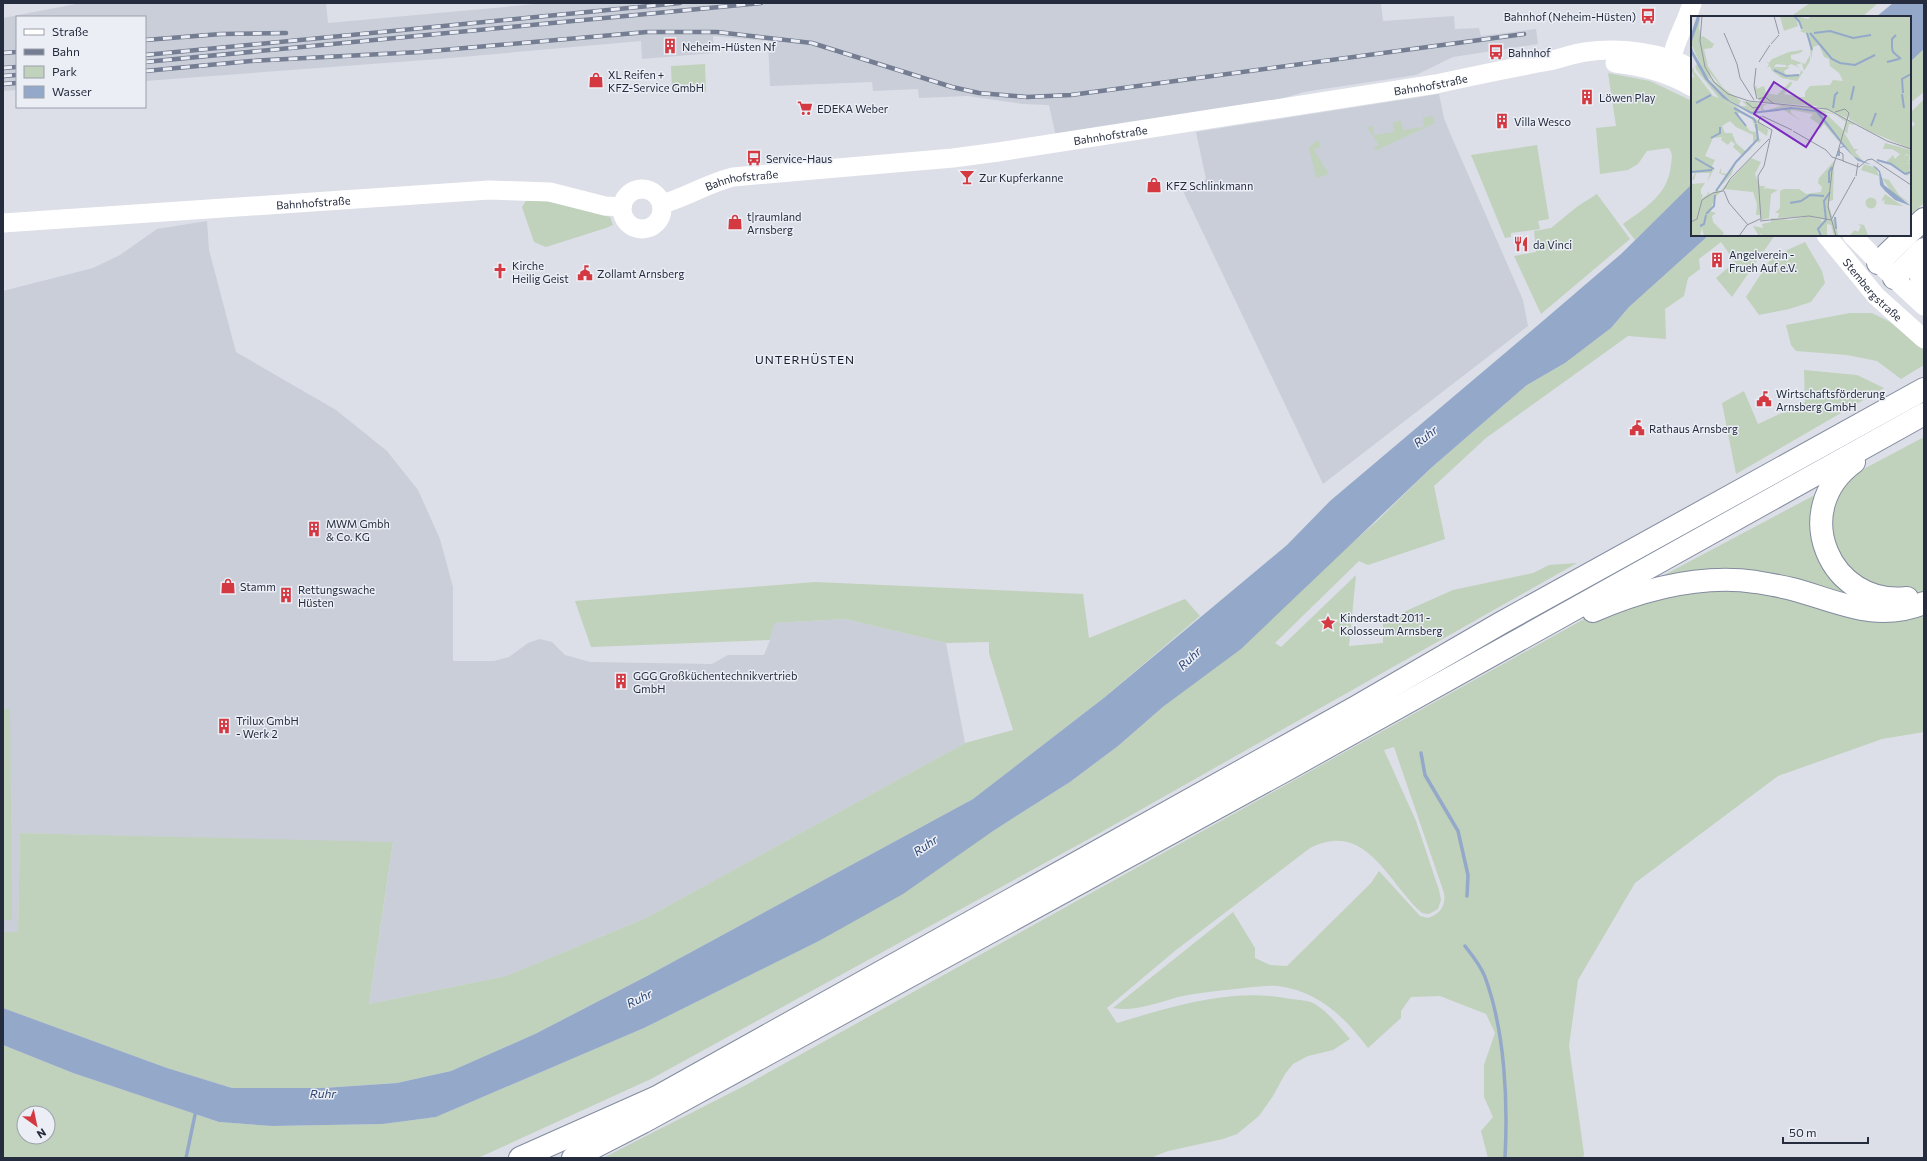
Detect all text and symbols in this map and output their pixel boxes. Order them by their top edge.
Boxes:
bus stop icon: Bahnhof (Neheim-Hüsten) [1639,7,1657,25]
place label: Bahnhof (Neheim-Hüsten) [1504,10,1636,23]
legend [16,16,146,108]
inset map [1691,16,1911,236]
text: Straße [52,24,88,38]
building icon: Neheim-Hüsten Nf [661,37,679,55]
place label: Neheim-Hüsten Nf [682,40,777,53]
bus stop icon: Bahnhof [1487,43,1505,61]
text: Bahn [52,44,80,58]
place label: Bahnhof [1508,46,1551,59]
text: Park [52,64,78,78]
place label: XL Reifen + KFZ-Service GmbH [608,68,704,94]
shop icon: XL Reifen + KFZ-Service GmbH [587,71,605,89]
street label: Bahnhofstraße [1393,71,1469,97]
text: Wasser [52,84,92,98]
building icon: Löwen Play [1578,88,1596,106]
place label: Löwen Play [1599,91,1656,104]
supermarket icon: EDEKA Weber [796,99,814,117]
place label: EDEKA Weber [817,102,889,115]
building icon: Villa Wesco [1493,112,1511,130]
place label: Villa Wesco [1514,115,1572,128]
street label: Bahnhofstraße [1073,122,1148,147]
bus stop icon: Service-Haus [745,149,763,167]
place label: Service-Haus [766,152,832,165]
street label: Bahnhofstraße [703,167,779,193]
bar icon: Zur Kupferkanne [958,168,976,186]
place label: Zur Kupferkanne [979,171,1063,184]
shop icon: KFZ Schlinkmann [1145,176,1163,194]
place label: KFZ Schlinkmann [1166,179,1253,192]
street label: Bahnhofstraße [276,193,351,211]
place label: t|raumland Arnsberg [747,210,801,236]
shop icon: t|raumland Arnsberg [726,213,744,231]
restaurant icon: da Vinci [1512,235,1530,253]
place label: da Vinci [1533,238,1572,251]
place label: Angelverein - Frueh Auf e.V. [1729,248,1798,274]
building icon: Angelverein - Frueh Auf e.V. [1708,251,1726,269]
street label: Stembergstraße [1841,255,1906,323]
place label: Kirche Heilig Geist [512,259,569,285]
church icon: Kirche Heilig Geist [491,262,509,280]
public building icon: Zollamt Arnsberg [576,264,594,282]
place label: Zollamt Arnsberg [597,267,685,280]
district label: UNTERHÜSTEN [755,352,855,366]
place label: Wirtschaftsförderung Arnsberg GmbH [1776,387,1885,413]
public building icon: Wirtschaftsförderung Arnsberg GmbH [1755,390,1773,408]
public building icon: Rathaus Arnsberg [1628,419,1646,437]
water label: Ruhr [1410,422,1441,450]
place label: Rathaus Arnsberg [1649,422,1738,435]
place label: MWM Gmbh & Co. KG [326,517,390,543]
building icon: MWM Gmbh & Co. KG [305,520,323,538]
shop icon: Stamm [219,577,237,595]
place label: Stamm [240,580,276,593]
place label: Rettungswache Hüsten [298,583,375,609]
building icon: Rettungswache Hüsten [277,586,295,604]
place label: Kinderstadt 2011 - Kolosseum Arnsberg [1340,611,1442,637]
place icon: Kinderstadt 2011 - Kolosseum Arnsberg [1319,614,1337,632]
water label: Ruhr [1175,643,1204,672]
place label: GGG Großküchentechnikvertrieb GmbH [633,669,797,695]
building icon: GGG Großküchentechnikvertrieb GmbH [612,672,630,690]
place label: Trilux GmbH - Werk 2 [236,714,299,740]
building icon: Trilux GmbH - Werk 2 [215,717,233,735]
water label: Ruhr [910,831,941,858]
water label: Ruhr [624,985,655,1010]
water label: Ruhr [310,1086,337,1100]
north arrow [16,1105,56,1145]
scale bar [1783,1119,1868,1145]
text: 50 m [1789,1125,1817,1139]
text: N [35,1126,49,1142]

